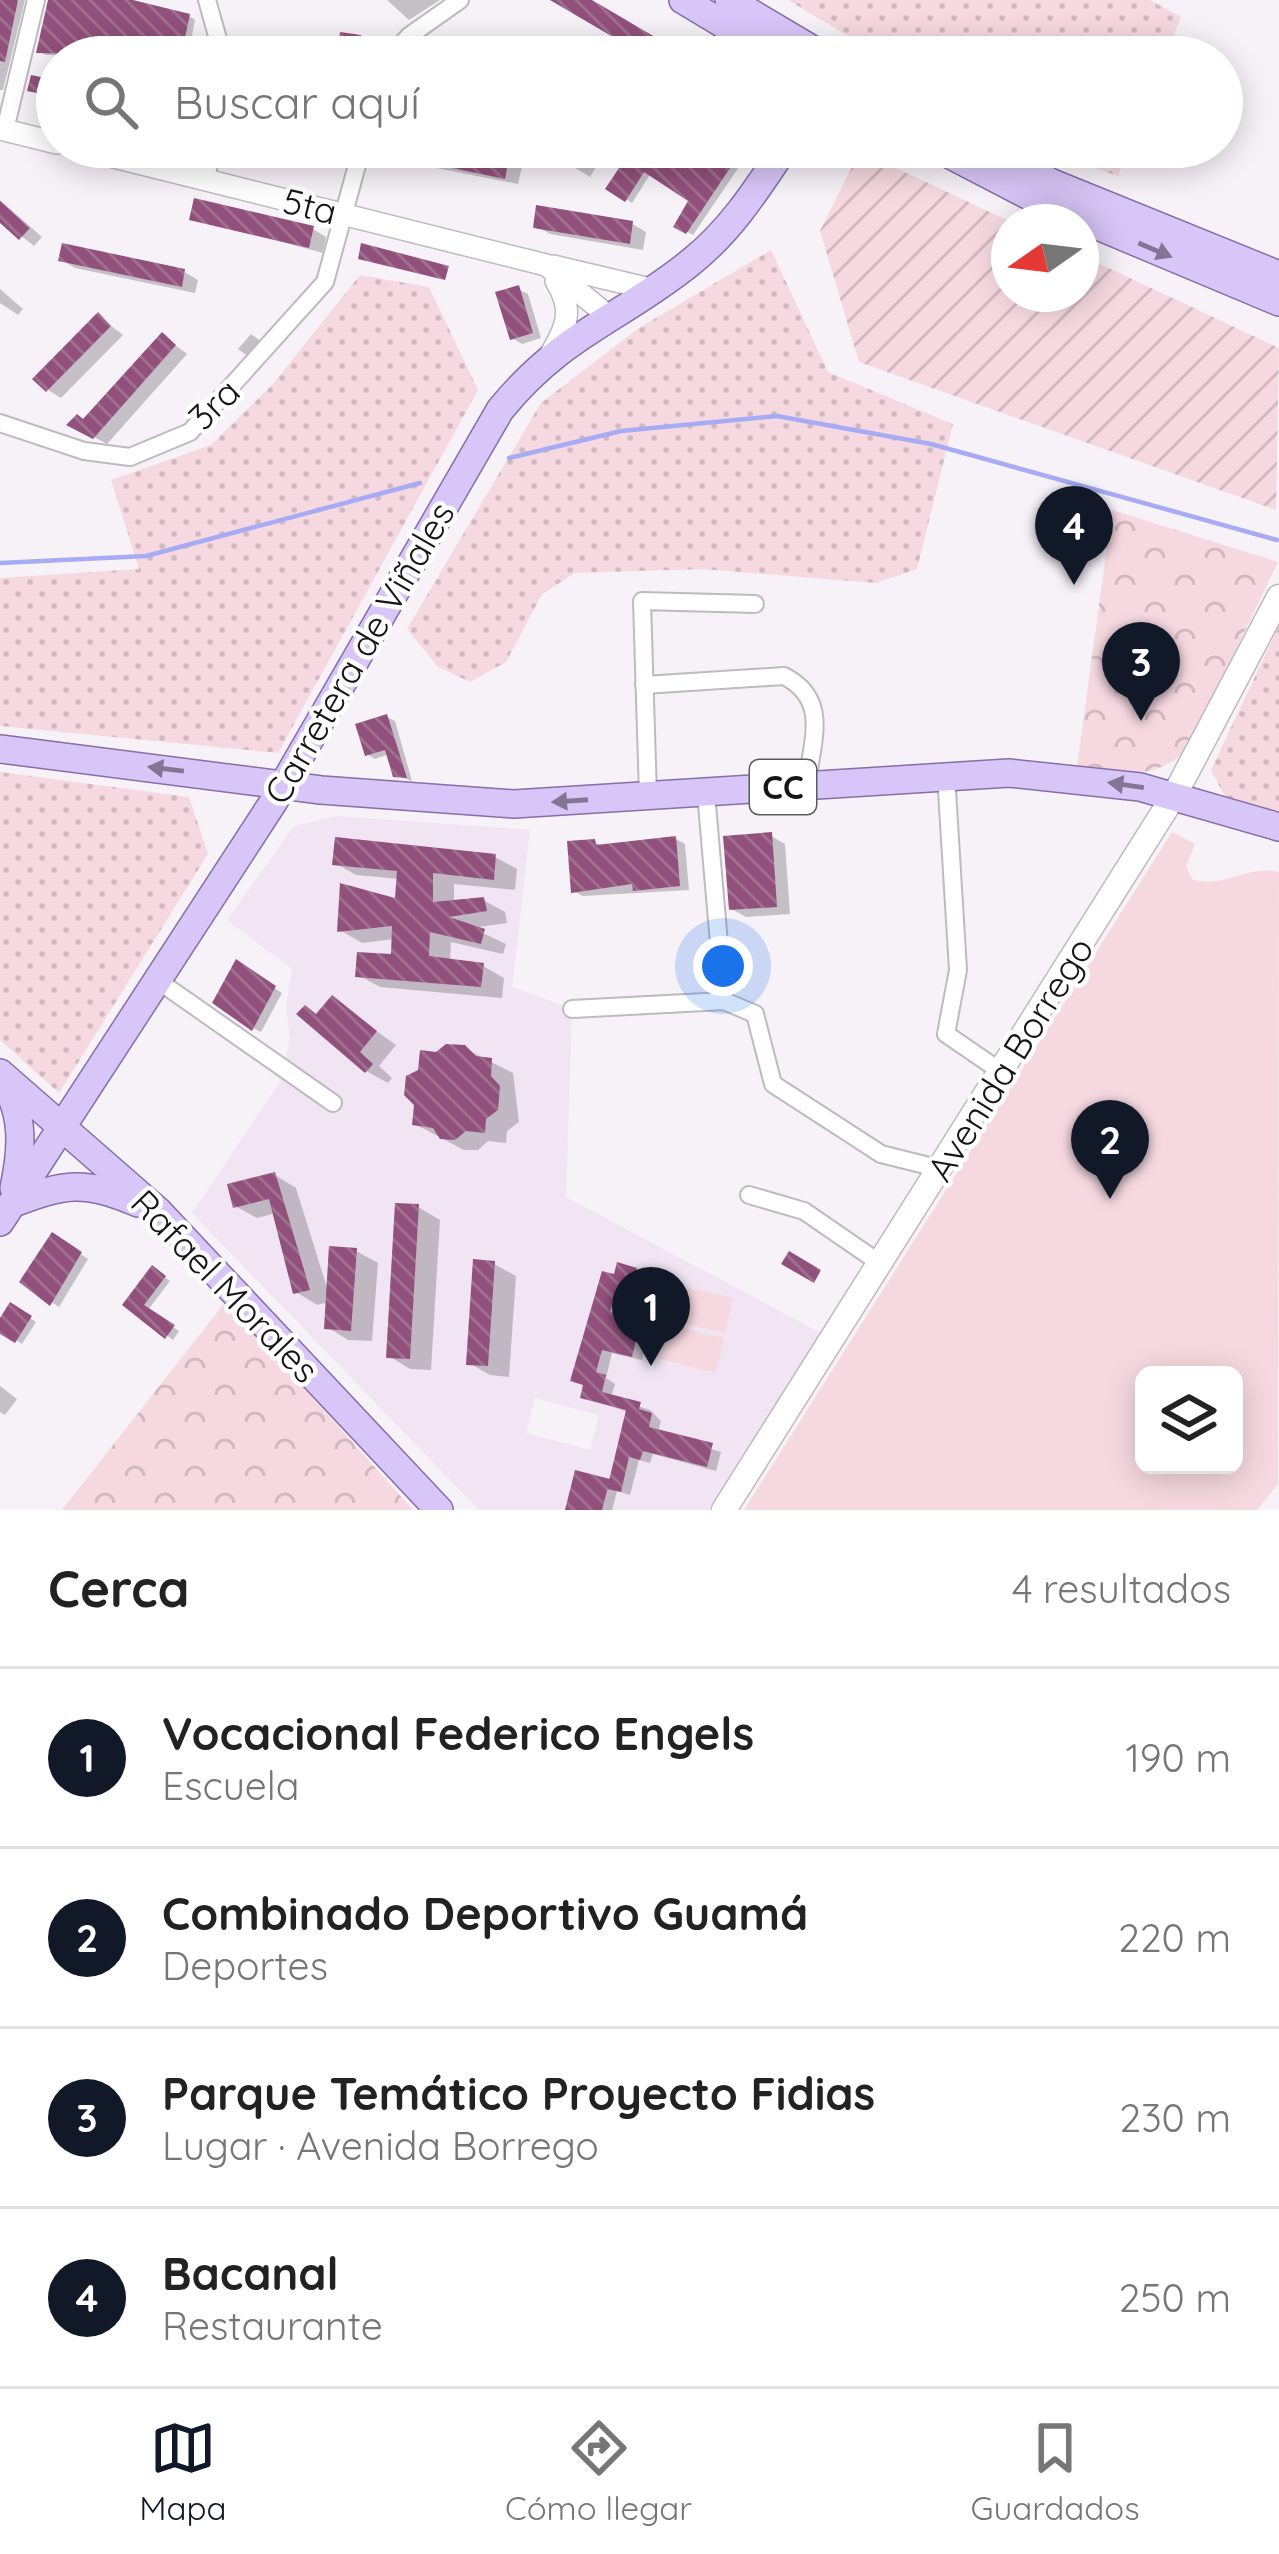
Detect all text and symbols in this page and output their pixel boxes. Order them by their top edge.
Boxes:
search box [36,36,1243,168]
icon: search [78,69,144,135]
text: Buscar aquí [174,74,420,130]
street label: 5ta [279,177,342,234]
north arrow [991,204,1099,312]
one-way arrow [1137,241,1173,260]
street label: 3ra [179,369,249,439]
pin: 4 [1035,486,1113,585]
street label: Carretera de Viñales [254,494,463,812]
pin: 3 [1102,622,1180,721]
one-way arrow [147,760,184,779]
road number: CC [750,760,816,814]
one-way arrow [1107,775,1144,794]
one-way arrow [551,791,588,810]
street label: Avenida Borrego [917,928,1103,1189]
your location [693,936,753,996]
pin: 2 [1071,1100,1149,1199]
street label: Rafael Morales [122,1180,329,1392]
pin: 1 [612,1267,690,1366]
map controls [1135,1366,1243,1474]
button: layers [1135,1366,1243,1474]
text: Cerca [48,1556,190,1620]
text: 4 resultados [1012,1564,1231,1613]
text: Vocacional Federico Engels [162,1705,754,1761]
text: 1 [79,1733,95,1782]
text: 190 m [1125,1733,1231,1782]
text: Escuela [162,1761,299,1810]
text: Combinado Deportivo Guamá [162,1885,808,1941]
text: 2 [76,1913,98,1962]
text: 220 m [1118,1913,1231,1962]
text: Deportes [162,1941,328,1990]
text: Parque Temático Proyecto Fidias [162,2065,875,2121]
text: 3 [77,2093,97,2142]
text: 230 m [1120,2093,1231,2142]
text: Lugar · Avenida Borrego [162,2121,599,2170]
text: Bacanal [162,2245,339,2301]
text: 4 [76,2273,98,2322]
text: 250 m [1119,2273,1231,2322]
text: Restaurante [162,2301,383,2350]
tab: Mapa [139,2415,227,2528]
tab: Cómo llegar [505,2415,692,2528]
tab: Guardados [971,2415,1140,2528]

